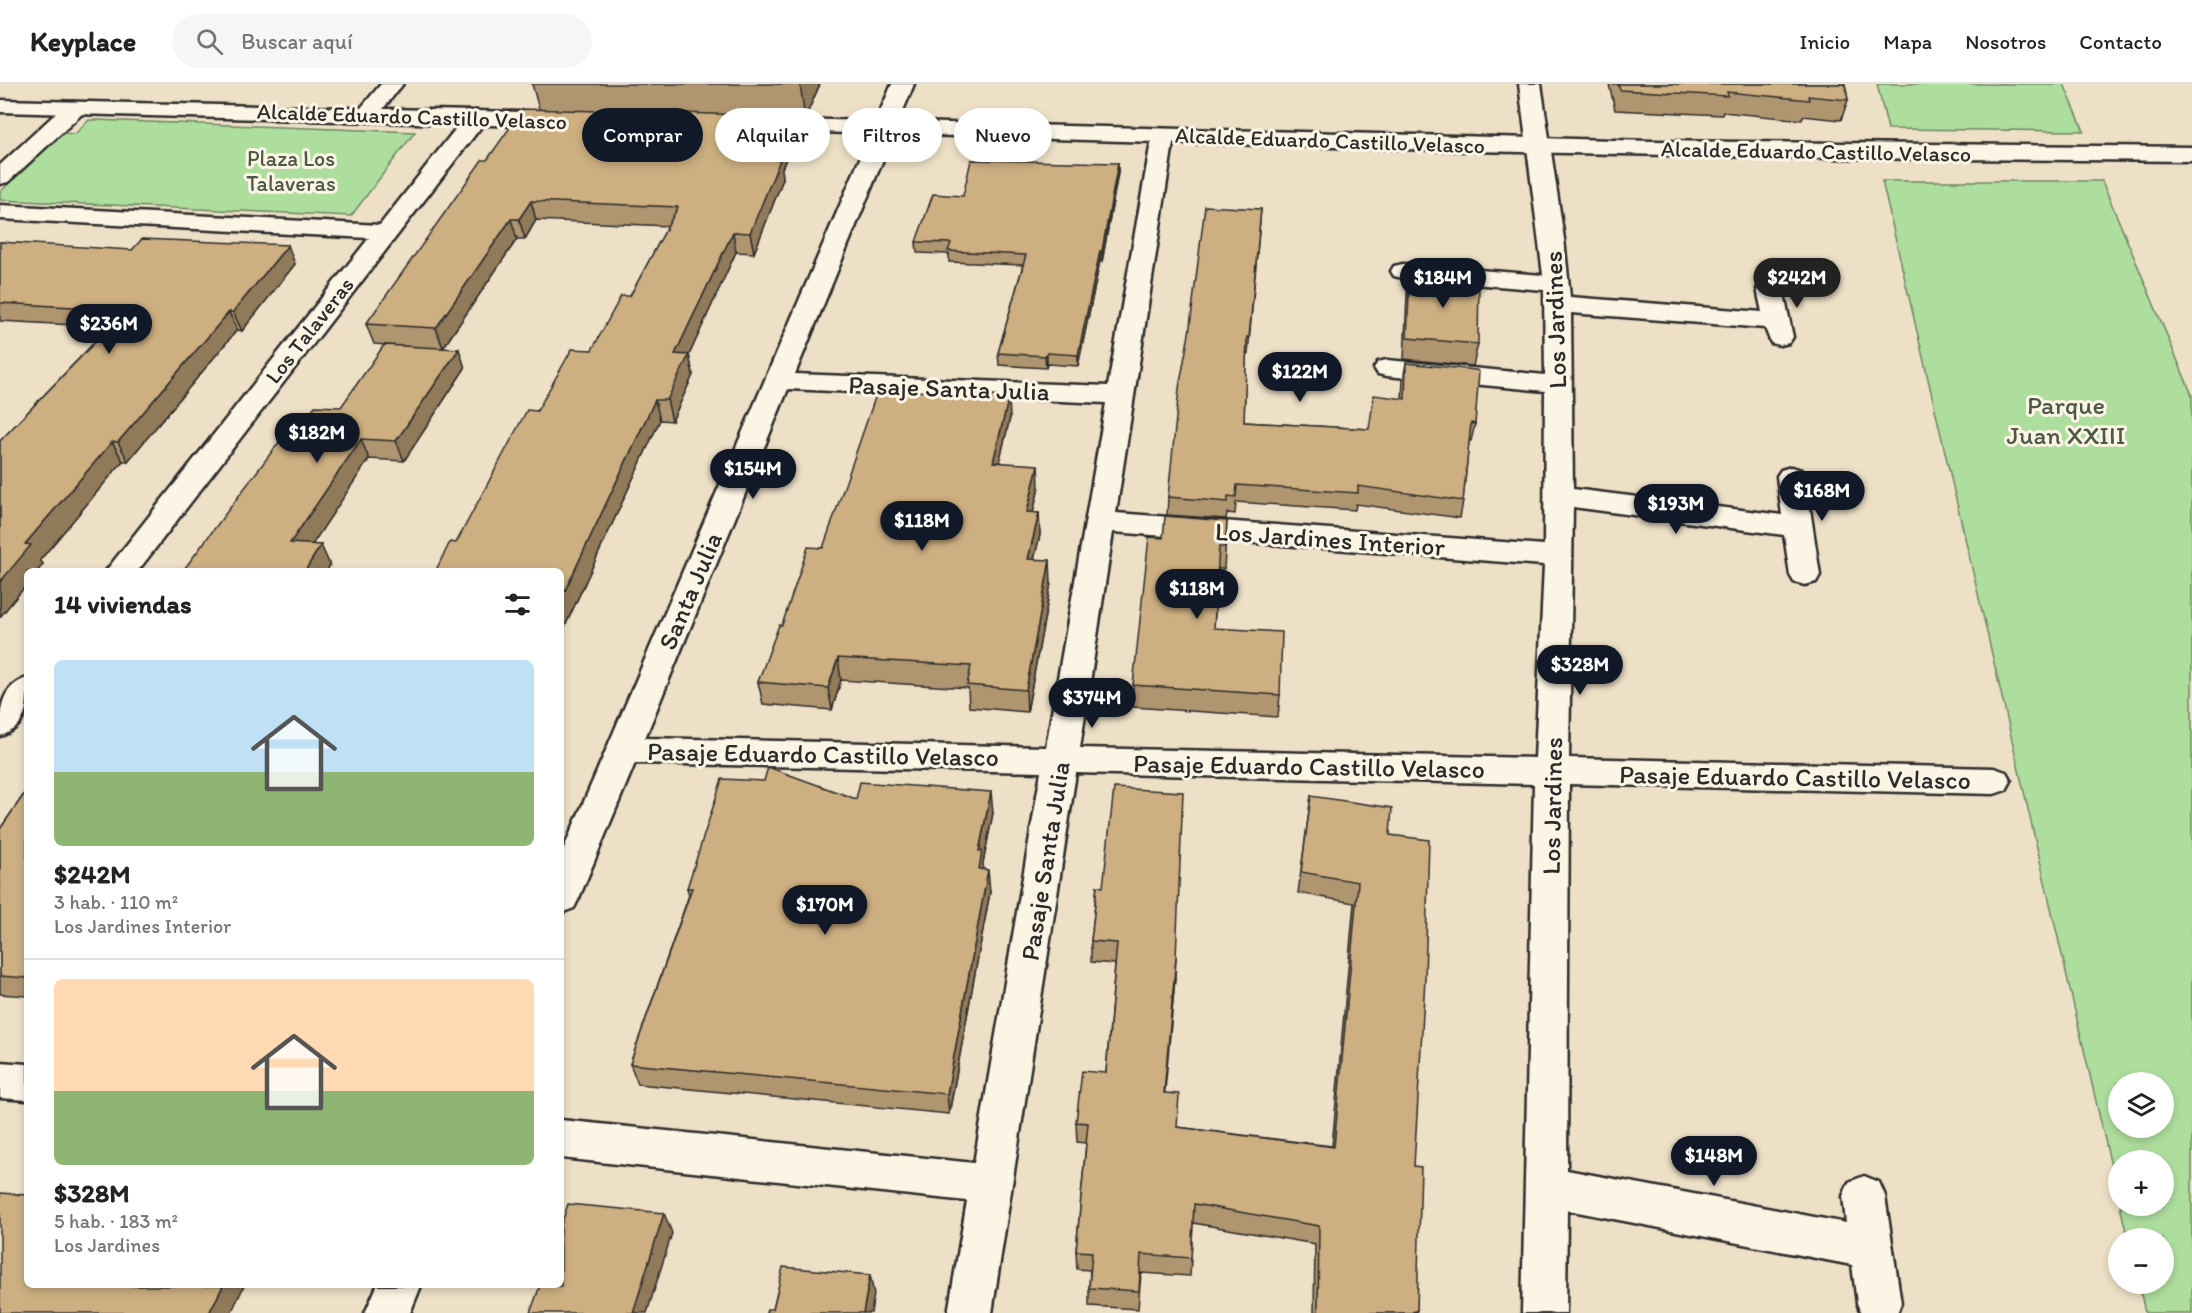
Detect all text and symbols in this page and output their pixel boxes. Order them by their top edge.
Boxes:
search box [172,14,592,68]
text: Keyplace [30,24,136,58]
icon: search [193,25,226,58]
text: Buscar aquí [241,28,353,55]
text: Inicio [1800,29,1850,54]
text: Mapa [1883,29,1932,54]
text: Nosotros [1965,29,2046,54]
text: Contacto [2079,29,2162,54]
street label: Alcalde Eduardo Castillo Velasco [256,98,567,135]
chip: Comprar [582,108,703,162]
chip: Alquilar [715,108,830,162]
chip: Filtros [842,108,942,162]
chip: Nuevo [954,108,1052,162]
street label: Alcalde Eduardo Castillo Velasco [1174,122,1485,159]
street label: Alcalde Eduardo Castillo Velasco [1661,135,1971,168]
park label: Plaza Los Talaveras [246,145,336,197]
street label: Los Jardines [1537,251,1573,389]
pin: $184M [1401,258,1485,309]
pin: $242M [1755,258,1839,309]
text: $184M [1414,265,1472,289]
text: $242M [1768,265,1826,289]
street label: Los Talaveras [259,272,359,389]
pin: $236M [67,304,151,355]
text: $236M [80,311,138,335]
pin: $122M [1258,352,1342,403]
text: $122M [1272,359,1328,383]
street label: Pasaje Santa Julia [848,368,1050,408]
park label: Parque Juan XXIII [2007,389,2125,451]
pin: $182M [275,413,359,464]
text: $182M [289,420,345,444]
pin: $154M [711,449,795,500]
text: $154M [724,456,782,480]
pin: $168M [1780,471,1864,522]
text: $168M [1794,478,1850,502]
pin: $193M [1634,484,1718,535]
text: $193M [1648,491,1704,515]
pin: $118M [880,501,964,552]
text: $118M [894,508,950,532]
street label: Los Jardines Interior [1214,515,1447,563]
street label: Santa Julia [651,527,729,655]
pin: $118M [1155,569,1239,620]
text: $118M [1169,576,1225,600]
text: 14 viviendas [54,588,192,620]
icon: filters [501,588,534,621]
pin: $328M [1538,645,1622,696]
text: $328M [1551,652,1609,676]
pin: $374M [1050,678,1134,729]
text: $374M [1063,685,1121,709]
icon: home [240,699,348,807]
street label: Pasaje Eduardo Castillo Velasco [647,735,999,773]
street label: Los Jardines [1535,737,1569,875]
street label: Pasaje Eduardo Castillo Velasco [1133,747,1485,785]
street label: Pasaje Eduardo Castillo Velasco [1619,758,1971,796]
street label: Pasaje Santa Julia [1013,759,1077,963]
text: $242M [54,858,131,890]
pin: $170M [783,885,867,936]
text: 3 hab. · 110 m² [54,890,178,914]
text: $170M [796,892,854,916]
text: Los Jardines Interior [54,914,231,938]
icon: home [240,1018,348,1126]
map controls [2108,1072,2174,1294]
button: layers [2108,1072,2174,1138]
pin: $148M [1672,1136,1756,1187]
text: $148M [1685,1143,1743,1167]
button: + [2108,1150,2174,1216]
text: $328M [54,1177,130,1209]
text: 5 hab. · 183 m² [54,1209,178,1233]
button: − [2108,1228,2174,1294]
text: Los Jardines [54,1233,160,1257]

